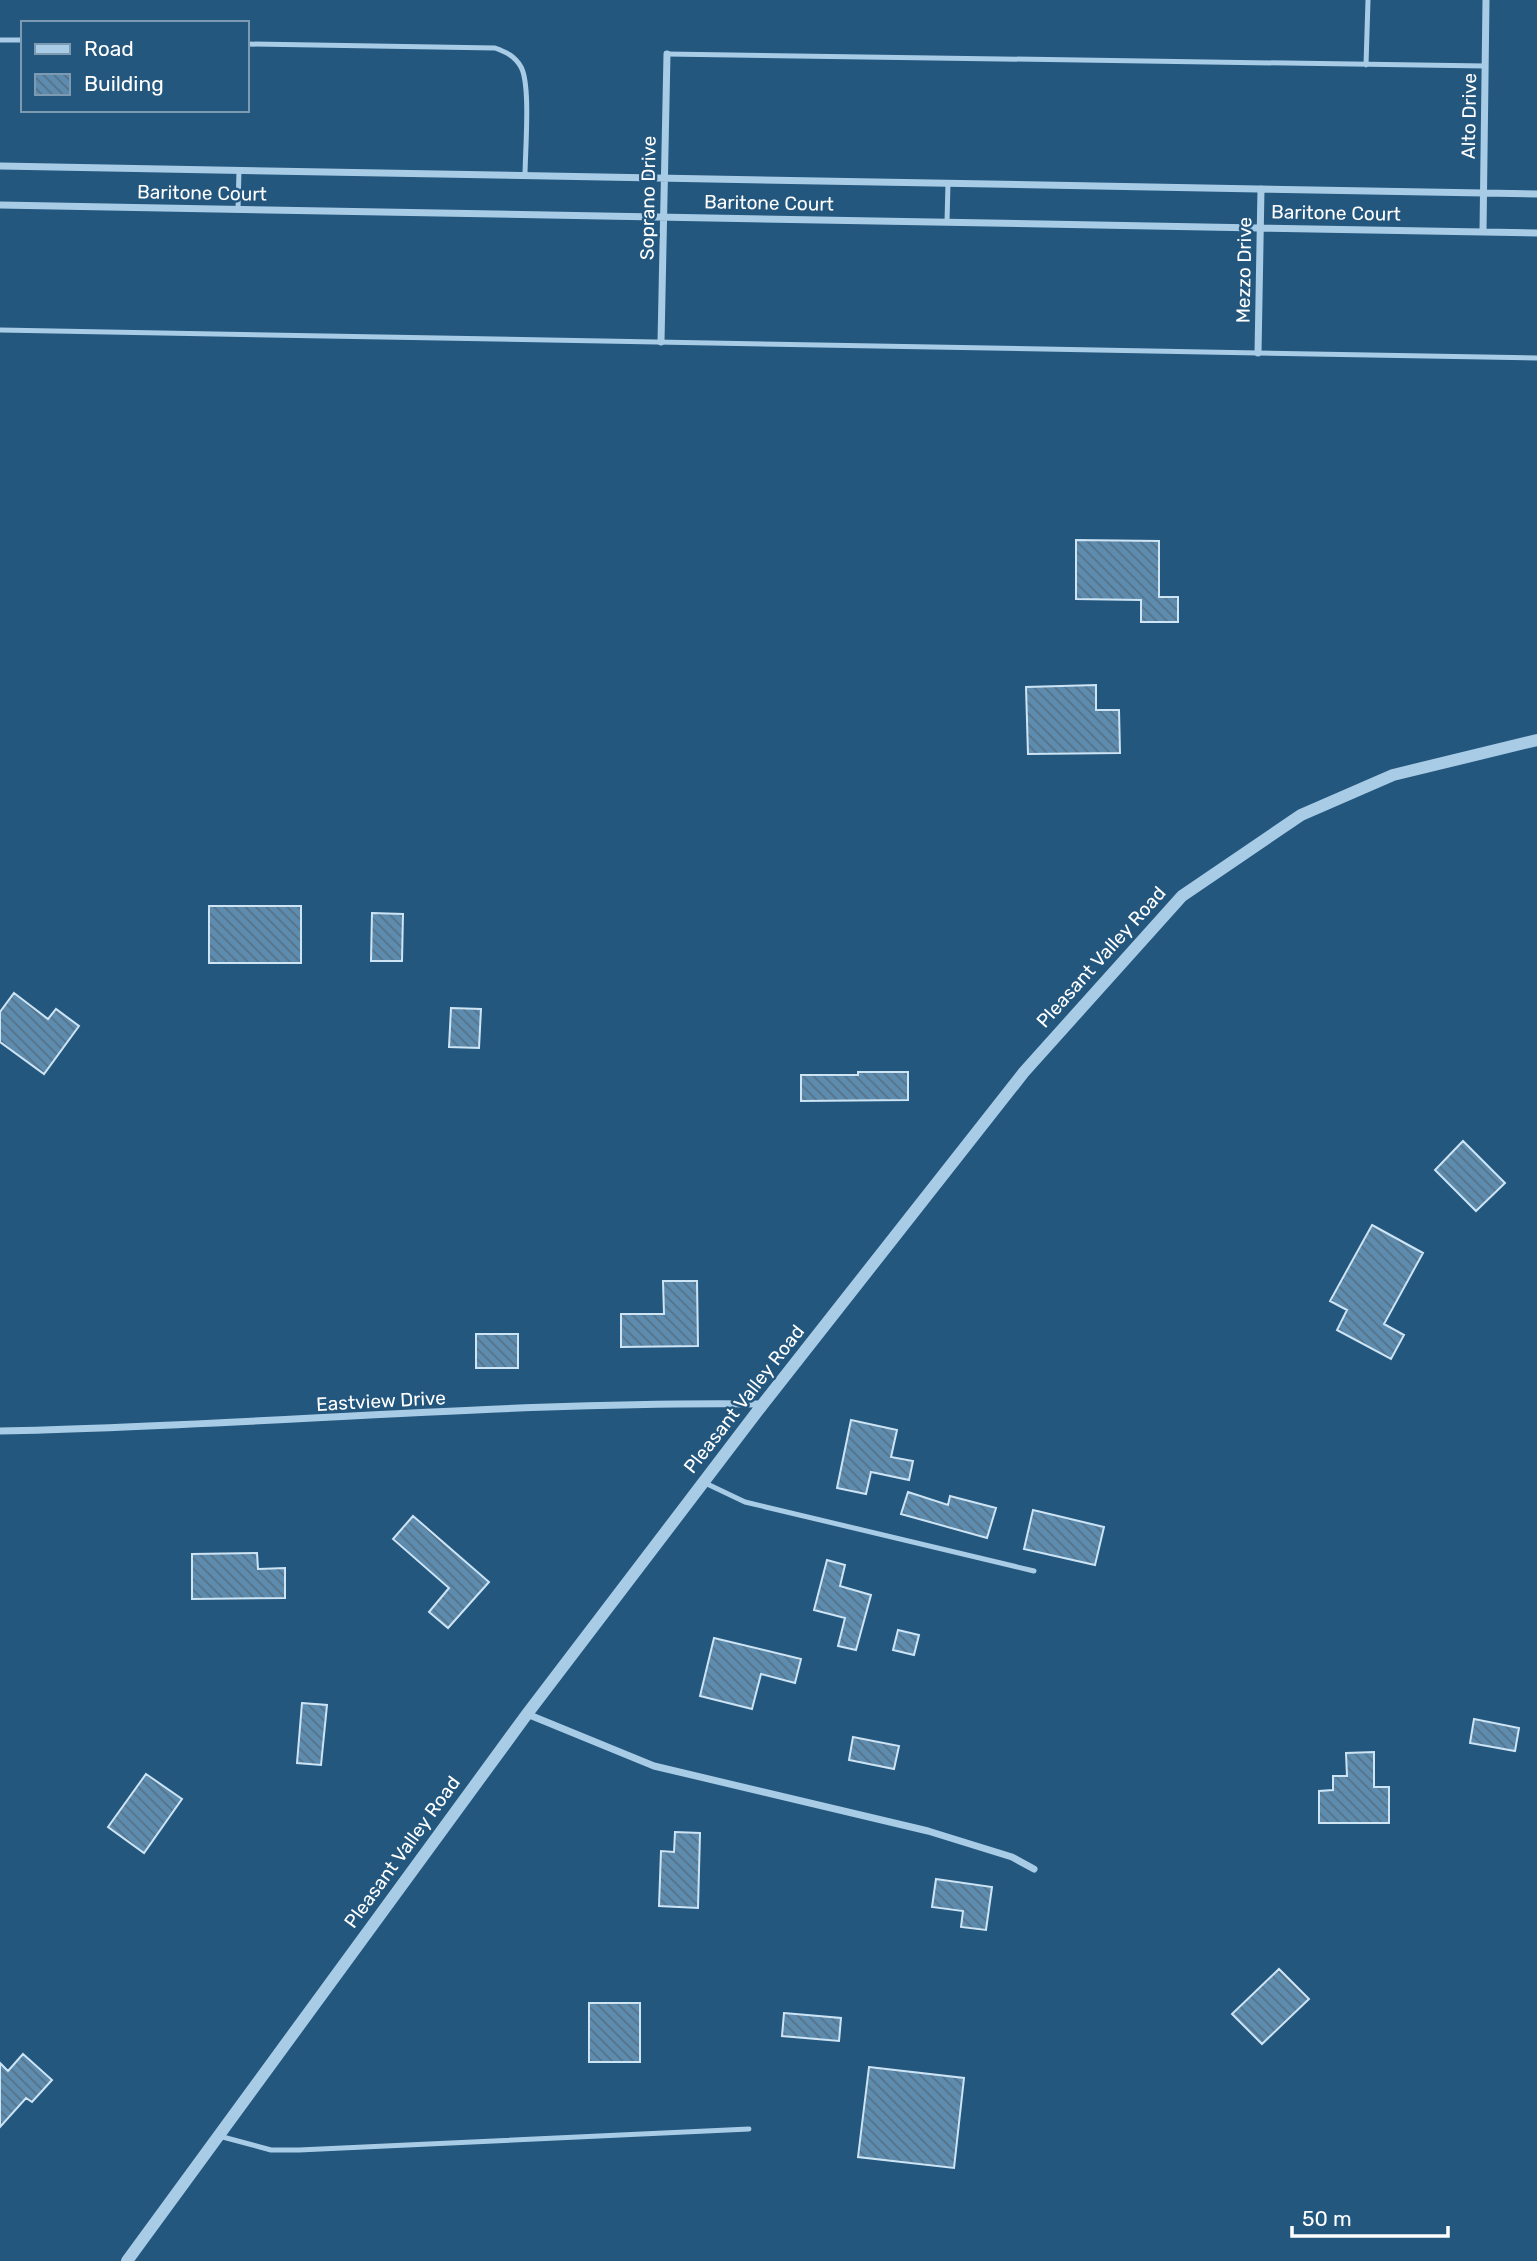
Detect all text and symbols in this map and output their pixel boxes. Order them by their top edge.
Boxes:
legend [21,21,248,112]
text: Road [84,36,134,61]
text: Building [84,71,164,96]
street label: Alto Drive [1457,73,1481,159]
street label: Soprano Drive [635,136,661,260]
street label: Baritone Court [137,180,268,206]
street label: Baritone Court [704,190,835,216]
street label: Baritone Court [1271,200,1402,226]
street label: Mezzo Drive [1232,217,1256,323]
street label: Pleasant Valley Road [1032,882,1170,1032]
street label: Pleasant Valley Road [679,1320,809,1478]
street label: Eastview Drive [316,1386,446,1416]
street label: Pleasant Valley Road [339,1772,465,1932]
scale bar [1292,2194,1448,2238]
text: 50 m [1302,2206,1352,2231]

